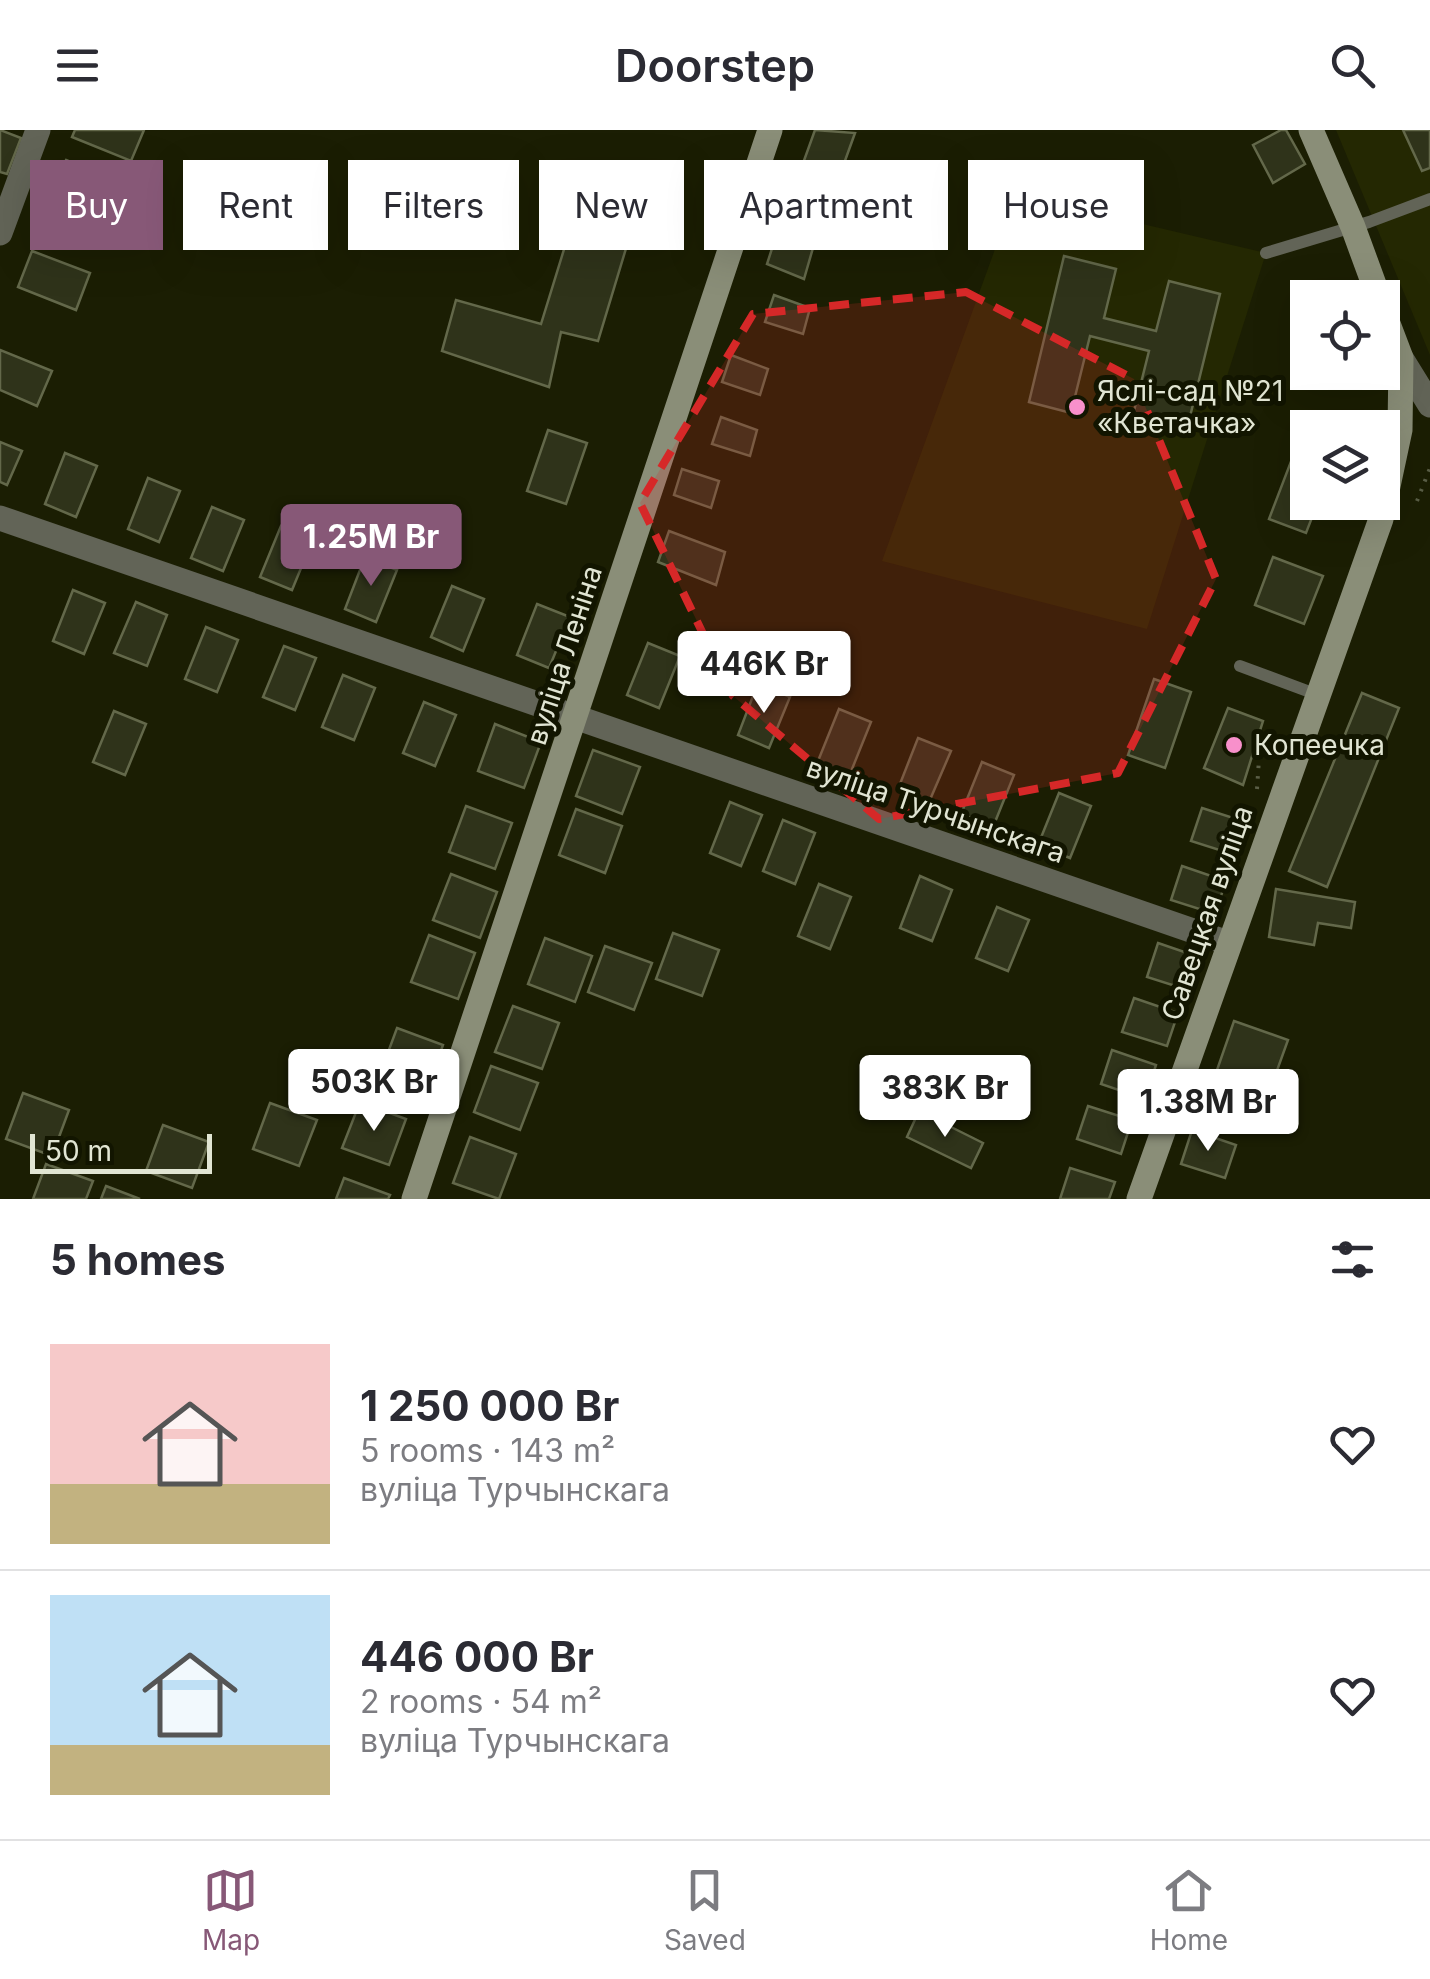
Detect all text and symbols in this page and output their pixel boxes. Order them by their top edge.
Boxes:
icon: menu [50,38,105,93]
text: Doorstep [615,38,815,93]
icon: search [1325,38,1380,93]
chip: Buy [30,160,163,250]
chip: Rent [183,160,328,250]
chip: Filters [348,160,519,250]
chip: New [539,160,684,250]
chip: Apartment [704,160,948,250]
chip: House [968,160,1144,250]
map controls [1290,280,1400,520]
button: locate [1290,280,1400,390]
place label: Яслі-сад №21 «Кветачка» [1097,374,1283,440]
marker: Яслі-сад №21 «Кветачка» [1066,396,1088,418]
button: layers [1290,410,1400,520]
pin: 1.25M Br [268,504,474,589]
text: 1.25M Br [303,517,439,556]
street label: вуліца Леніна [519,561,609,749]
pin: 446K Br [672,631,856,716]
text: 446K Br [700,644,828,683]
place label: Копеечка [1254,728,1385,762]
marker: Копеечка [1223,734,1245,756]
street label: вуліца Турчынскага [802,750,1070,870]
street label: Савецкая вуліца [1154,801,1260,1025]
pin: 503K Br [282,1049,466,1134]
pin: 383K Br [853,1055,1037,1140]
text: 503K Br [310,1062,438,1101]
text: 383K Br [882,1068,1008,1107]
pin: 1.38M Br [1105,1069,1311,1154]
text: 1.38M Br [1140,1082,1276,1121]
scale bar [30,1129,212,1174]
text: 50 m [45,1134,112,1168]
icon: filters [1325,1232,1380,1287]
text: 5 homes [50,1234,226,1285]
text: 1 250 000 Br [360,1380,619,1431]
icon: home [130,1384,250,1504]
icon: heart [1325,1417,1380,1472]
text: 5 rooms · 143 m² [360,1431,615,1470]
text: вуліца Турчынскага [360,1470,670,1509]
text: 446 000 Br [360,1631,594,1682]
icon: home [130,1635,250,1755]
icon: heart [1325,1668,1380,1723]
text: 2 rooms · 54 m² [360,1682,602,1721]
text: вуліца Турчынскага [360,1721,670,1760]
tab: Map [202,1863,260,1957]
tab: Saved [664,1863,746,1957]
tab: Home [1150,1863,1228,1957]

